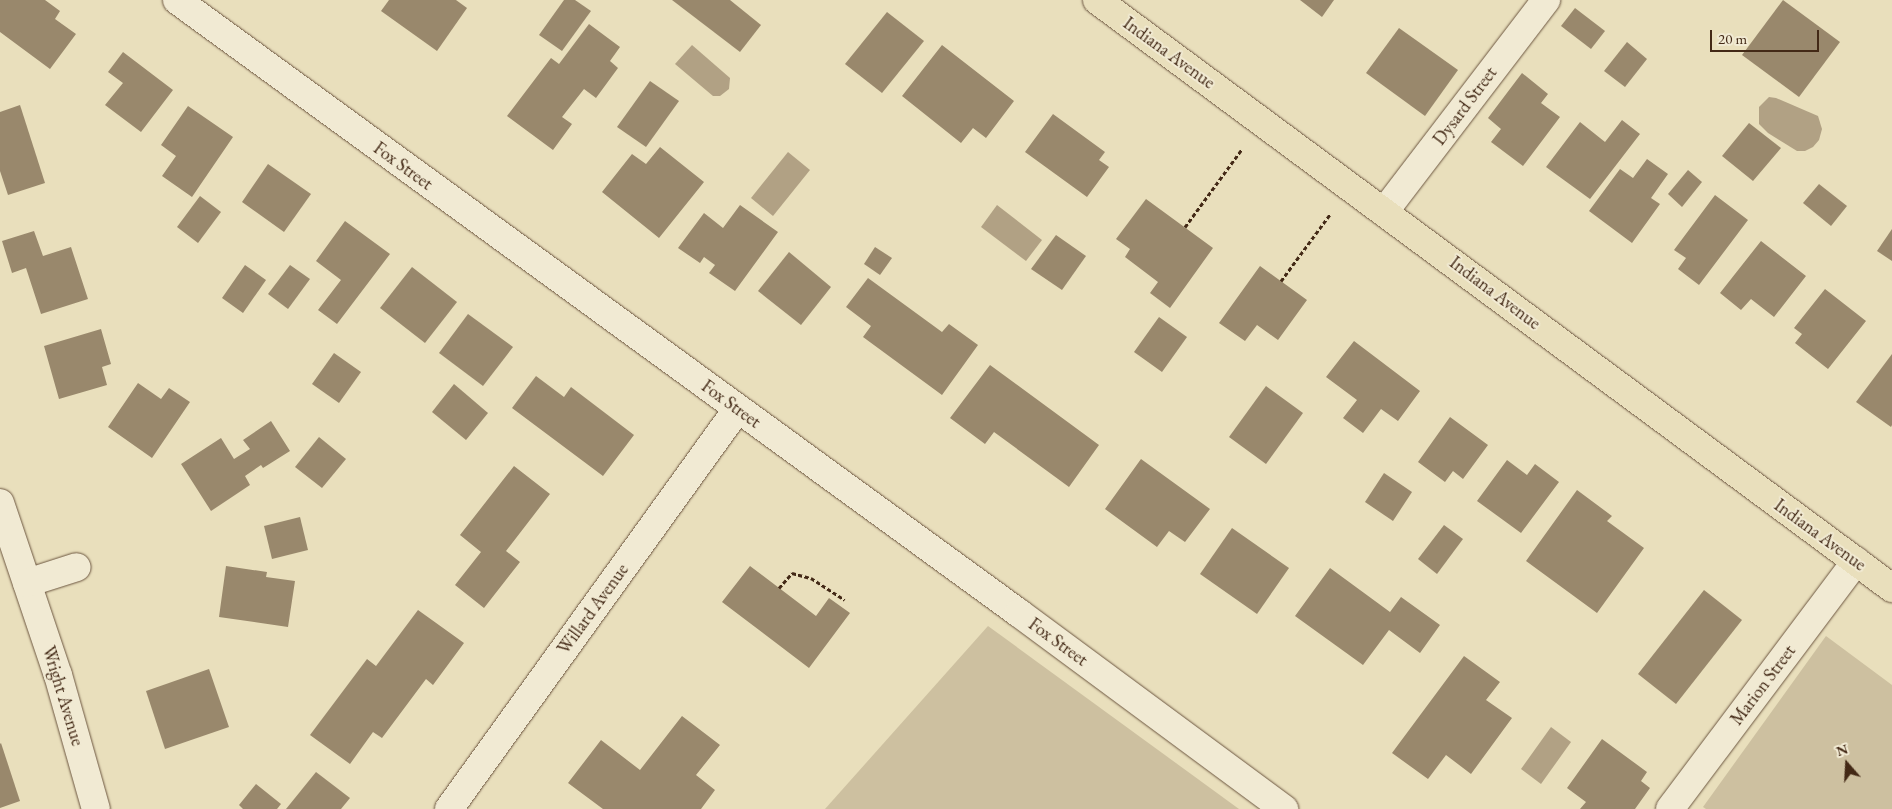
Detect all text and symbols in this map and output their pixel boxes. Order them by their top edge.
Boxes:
street label: Indiana Avenue [1119,12,1219,94]
scale bar [1712,20,1821,52]
text: 20 m [1718,29,1747,48]
street label: Dysard Street [1428,62,1502,150]
street label: Fox Street [369,137,437,195]
street label: Indiana Avenue [1445,252,1545,334]
street label: Fox Street [697,375,765,433]
street label: Indiana Avenue [1770,494,1870,576]
street label: Willard Avenue [553,559,633,659]
street label: Fox Street [1024,613,1092,671]
street label: Marion Street [1726,641,1800,729]
street label: Wright Avenue [38,643,88,749]
north arrow [1822,739,1872,789]
text: N [1834,739,1850,760]

